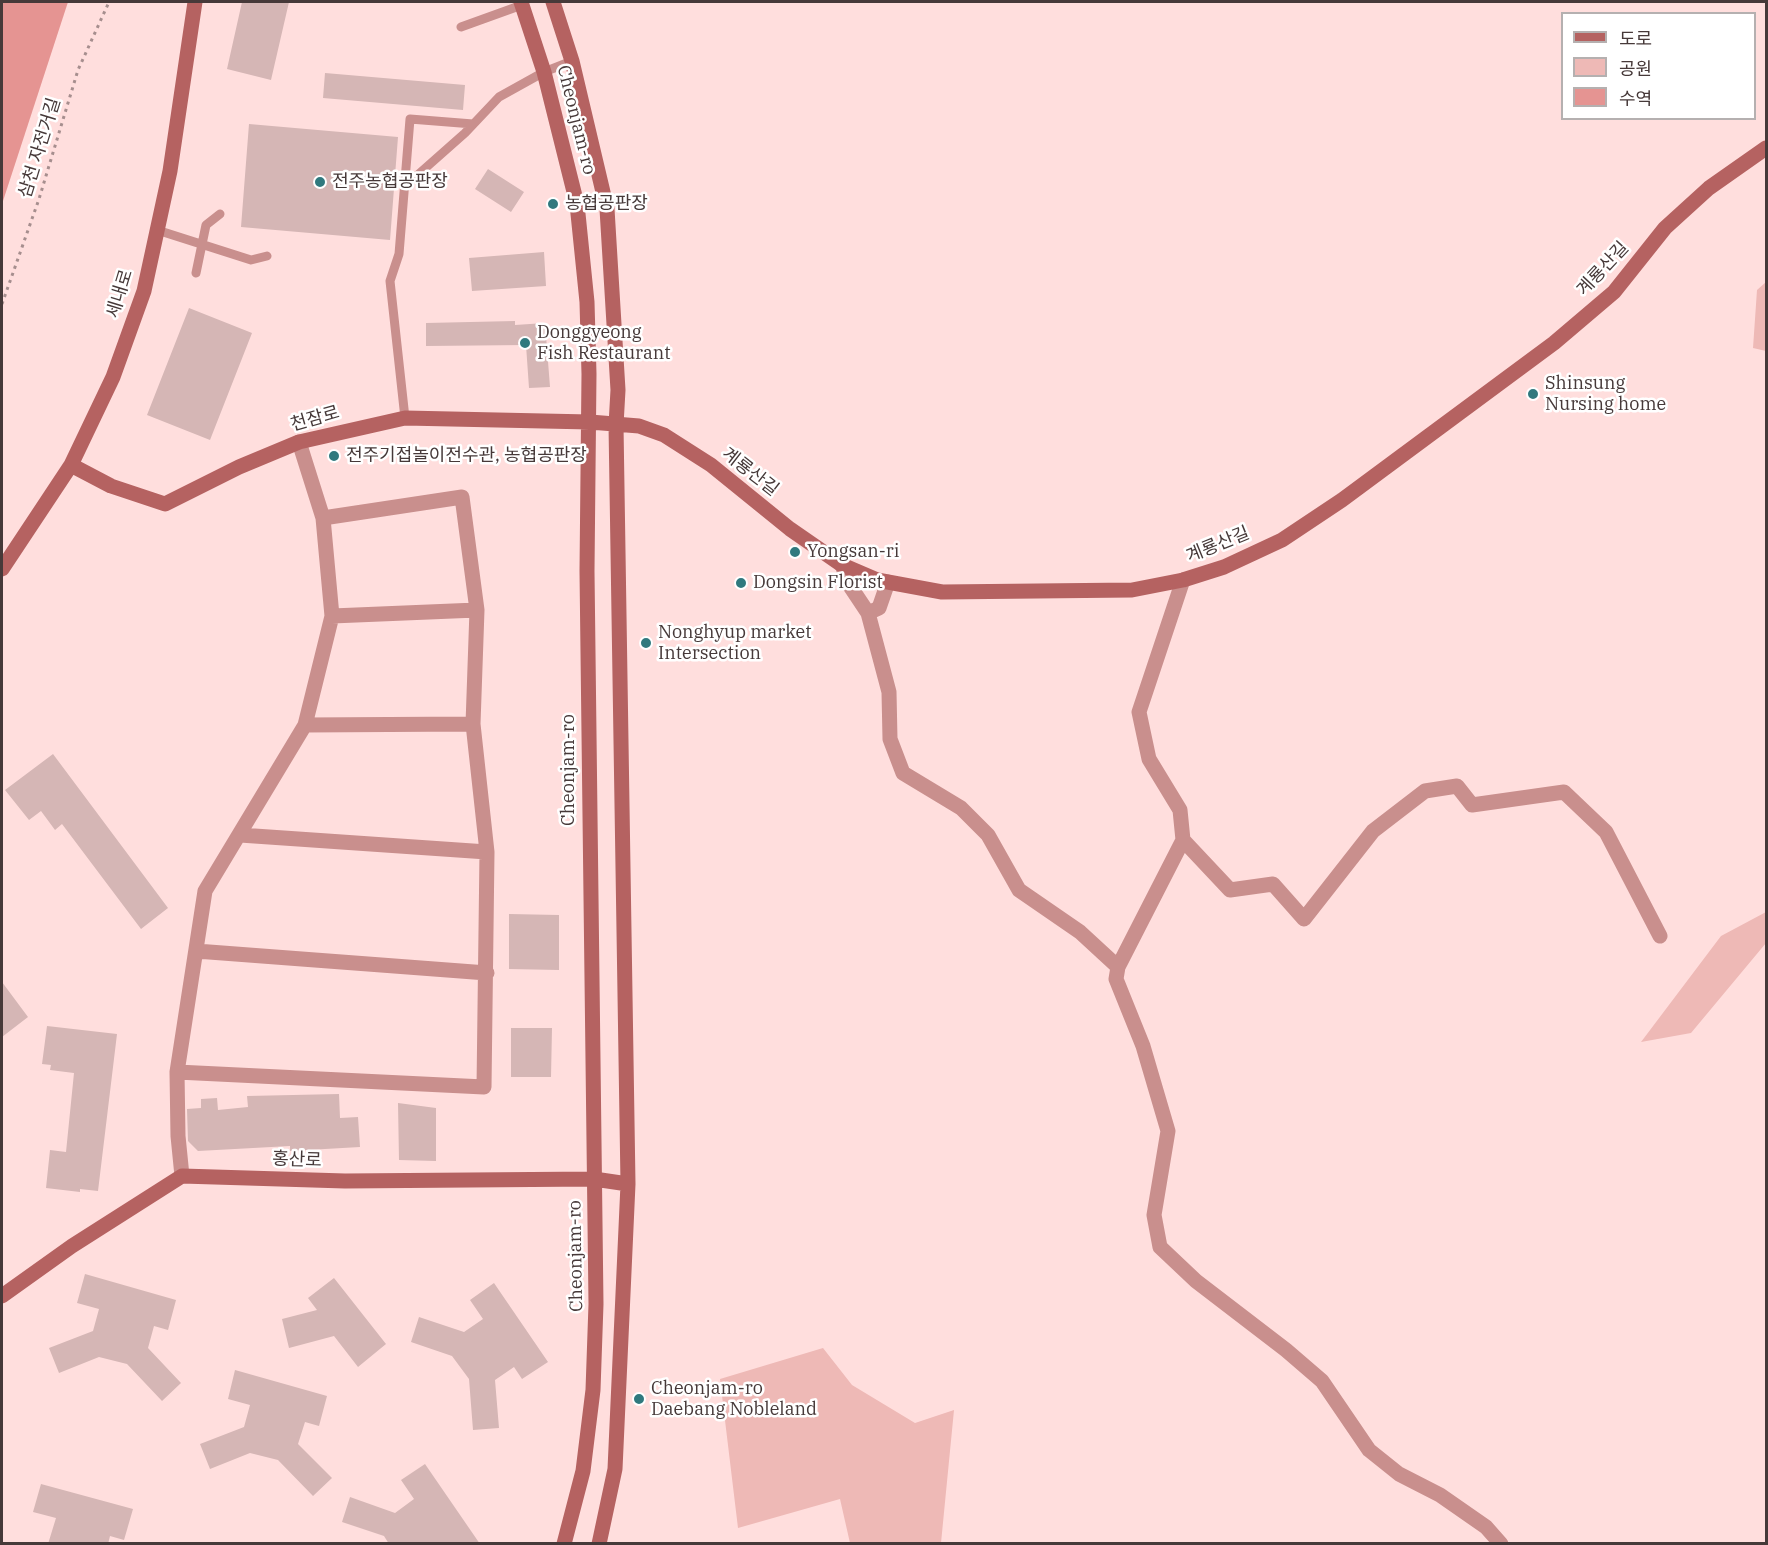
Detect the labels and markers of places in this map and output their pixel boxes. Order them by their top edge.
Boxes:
place label: 전주농협공판장 [332,171,448,193]
marker: 전주농협공판장 [313,175,327,189]
place label: 농협공판장 [565,193,648,215]
marker: 농협공판장 [546,197,560,211]
place label: Donggyeong Fish Restaurant [537,322,671,364]
marker: Donggyeong Fish Restaurant [518,336,532,350]
place label: Shinsung Nursing home [1545,373,1666,416]
marker: Shinsung Nursing home [1526,387,1540,401]
place label: 전주기접놀이전수관, 농협공판장 [346,445,587,467]
marker: 전주기접놀이전수관, 농협공판장 [327,449,341,463]
place label: Yongsan-ri [807,541,899,563]
marker: Yongsan-ri [788,545,802,559]
place label: Dongsin Florist [753,572,883,594]
marker: Dongsin Florist [734,576,748,590]
place label: Nonghyup market Intersection [658,622,812,664]
marker: Nonghyup market Intersection [639,636,653,650]
place label: Cheonjam-ro Daebang Nobleland [651,1378,817,1420]
marker: Cheonjam-ro Daebang Nobleland [632,1392,646,1406]

